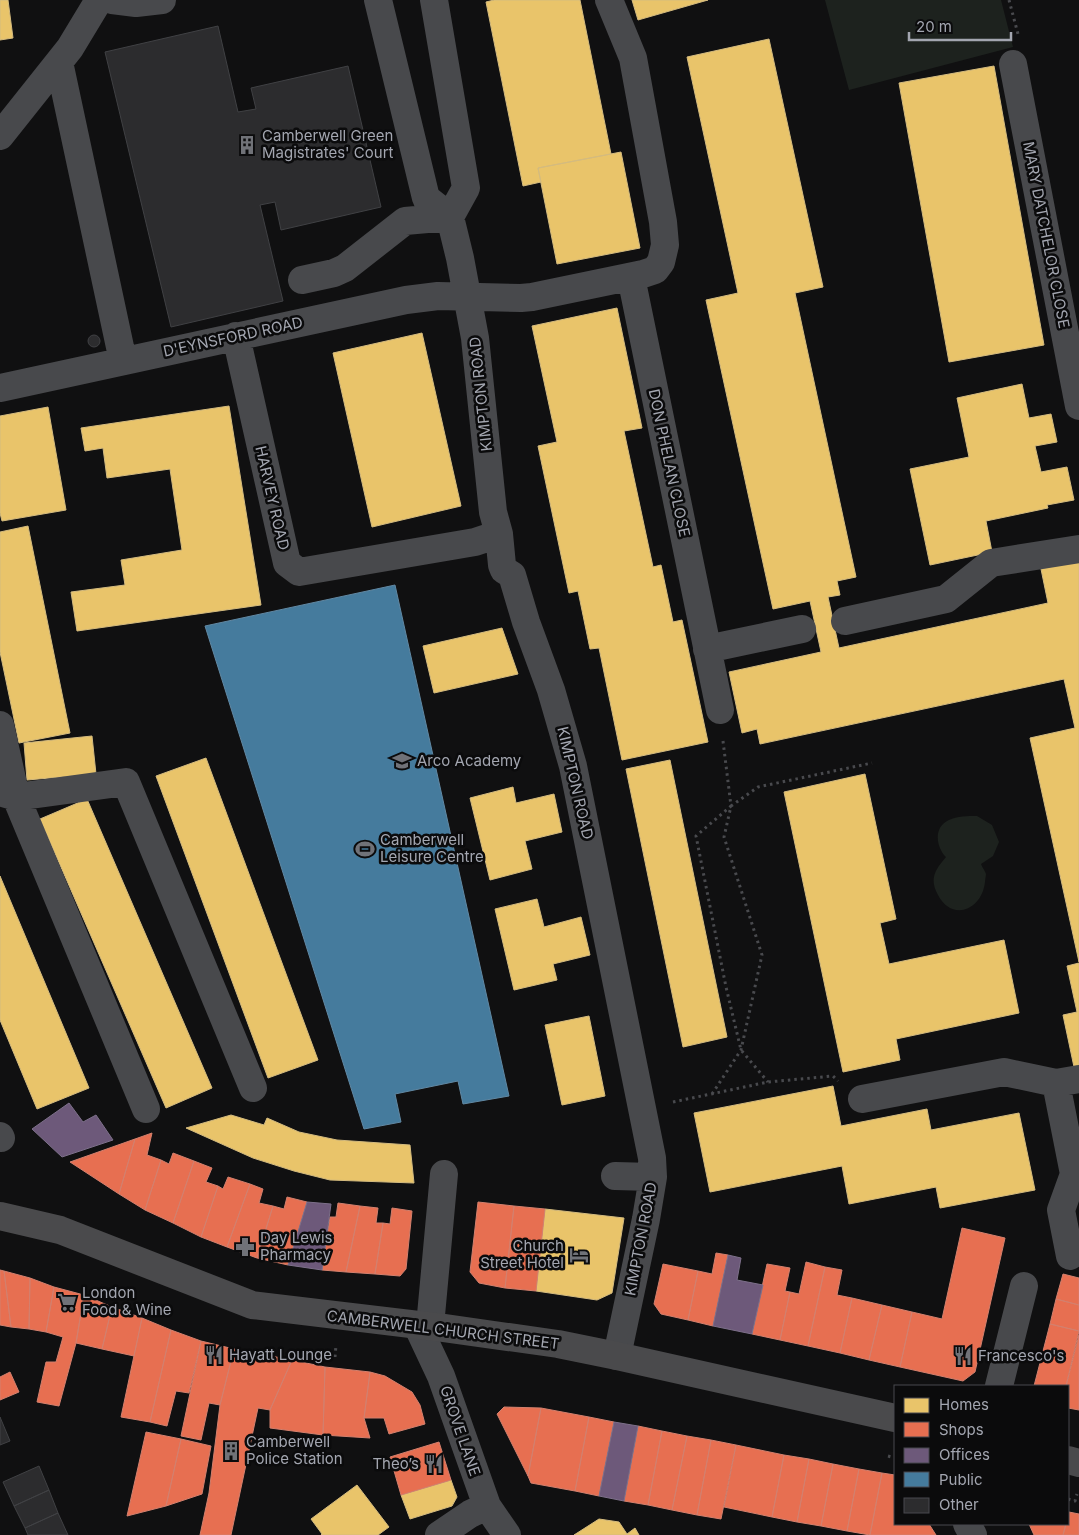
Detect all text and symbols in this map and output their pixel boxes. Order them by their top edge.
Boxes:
scale bar [909,10,1012,42]
text: 20 m [916,17,952,36]
place label: Camberwell Green Magistrates' Court [262,126,394,162]
building icon: Camberwell Green Magistrates' Court [236,134,258,156]
street label: MARY DATCHELOR CLOSE [1019,140,1074,330]
street label: D'EYNSFORD ROAD [161,312,304,361]
street label: KIMPTON ROAD [465,336,496,452]
street label: DON PHELAN CLOSE [644,387,694,539]
street label: HARVEY ROAD [251,444,294,552]
street label: KIMPTON ROAD [553,725,598,841]
school or university icon: Arco Academy [391,750,413,772]
place label: Arco Academy [417,751,522,770]
place label: Camberwell Leisure Centre [380,830,484,866]
sports icon: Camberwell Leisure Centre [354,838,376,860]
street label: KIMPTON ROAD [620,1181,661,1297]
place label: Day Lewis Pharmacy [260,1228,333,1264]
pharmacy icon: Day Lewis Pharmacy [234,1236,256,1258]
place label: Church Street Hotel [480,1236,564,1272]
hotel icon: Church Street Hotel [568,1244,590,1266]
place label: London Food & Wine [82,1283,172,1319]
supermarket icon: London Food & Wine [56,1291,78,1313]
street label: CAMBERWELL CHURCH STREET [326,1306,560,1353]
restaurant icon: Hayatt Lounge [203,1344,225,1366]
place label: Hayatt Lounge [229,1345,332,1364]
restaurant icon: Francesco's [952,1345,974,1367]
place label: Francesco's [978,1346,1064,1365]
street label: GROVE LANE [436,1383,485,1479]
legend [894,1385,1069,1525]
text: Homes [939,1395,989,1414]
text: Shops [939,1420,984,1439]
place label: Camberwell Police Station [246,1432,343,1468]
building icon: Camberwell Police Station [220,1440,242,1462]
text: Offices [939,1445,990,1464]
restaurant icon: Theo’s [423,1453,445,1475]
place label: Theo’s [372,1454,419,1473]
text: Public [939,1470,982,1489]
text: Other [939,1495,979,1514]

